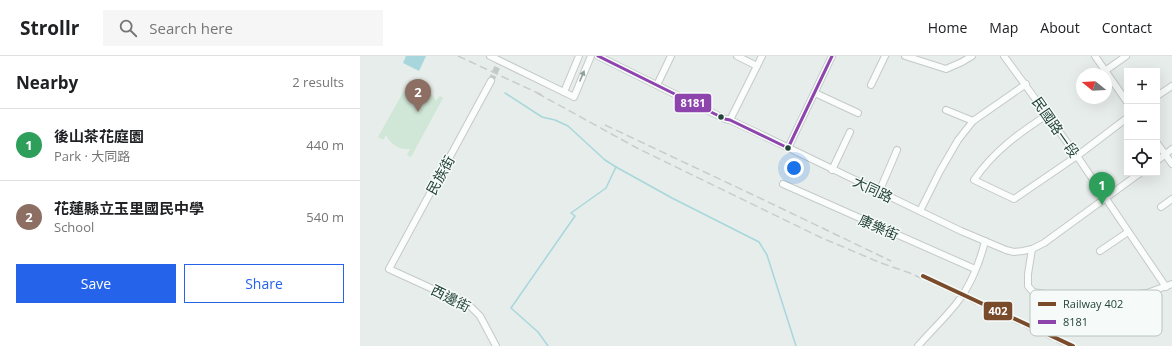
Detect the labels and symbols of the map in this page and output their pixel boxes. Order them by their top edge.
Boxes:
north arrow [1076,68,1112,104]
one-way arrow [580,70,586,82]
pin: 2 [405,79,431,112]
line badge: 8181 [674,93,712,113]
street label: 民國路一段 [1028,93,1084,161]
text: 8181 [680,95,706,110]
unlabelled marker [716,112,726,122]
unlabelled marker [783,143,793,153]
street label: 民族街 [422,152,458,198]
your location [784,158,804,178]
street label: 大同路 [850,172,896,206]
pin: 1 [1089,172,1115,205]
street label: 康樂街 [856,210,902,244]
street label: 西邊街 [428,280,474,316]
legend [1030,290,1162,336]
text: Railway 402 [1063,296,1123,311]
line badge: 402 [983,301,1013,321]
text: 402 [989,303,1007,318]
text: 8181 [1063,314,1088,329]

